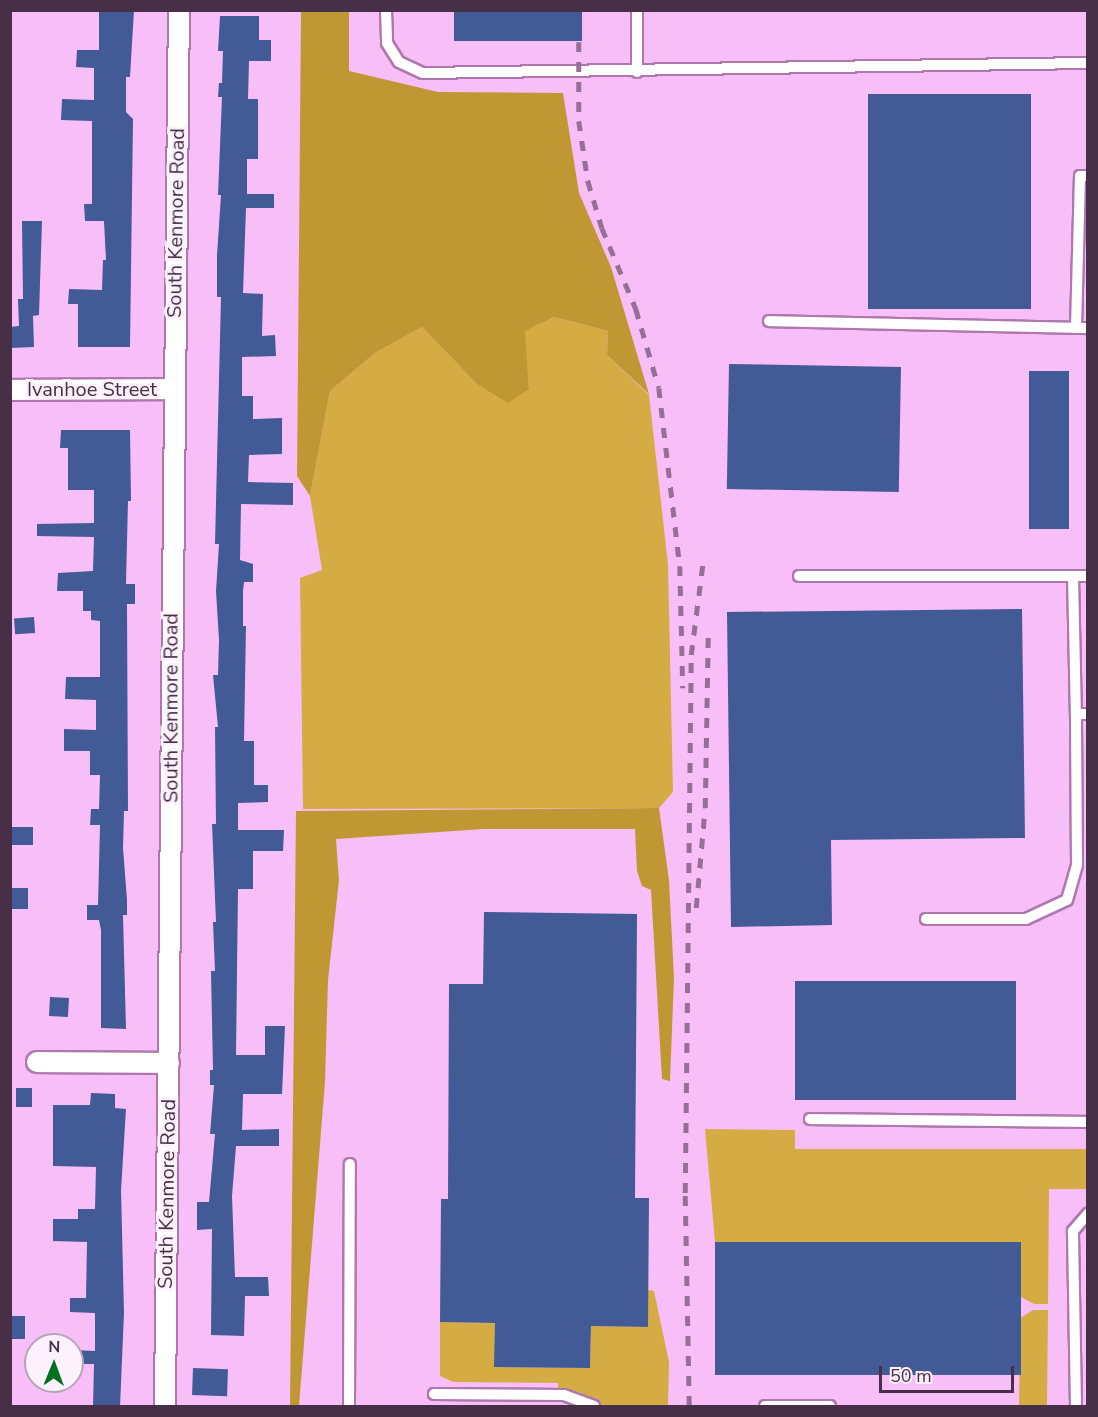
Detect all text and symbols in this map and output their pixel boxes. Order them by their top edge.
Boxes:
street label: South Kenmore Road [162,128,190,318]
street label: Ivanhoe Street [27,377,157,401]
street label: South Kenmore Road [159,613,183,803]
street label: South Kenmore Road [153,1099,181,1289]
north arrow [24,1333,84,1393]
text: N [48,1336,60,1358]
scale bar [882,1354,1017,1392]
text: 50 m [890,1364,932,1388]

